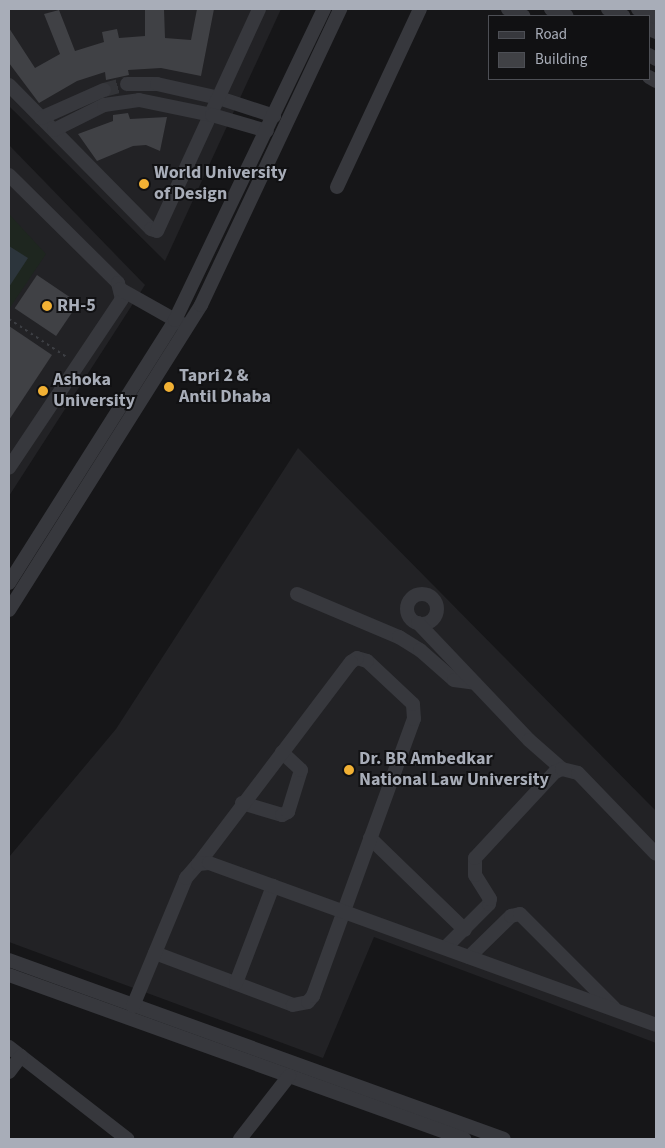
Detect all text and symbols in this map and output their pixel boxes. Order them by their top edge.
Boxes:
legend [488,15,650,80]
text: Road [535,24,567,45]
text: Building [535,49,587,70]
place label: World University of Design [154,163,287,205]
marker: World University of Design [138,178,150,190]
place label: RH-5 [57,295,96,317]
marker: RH-5 [41,300,53,312]
place label: Tapri 2 & Antil Dhaba [179,366,271,408]
place label: Ashoka University [53,370,135,412]
marker: Tapri 2 & Antil Dhaba [163,381,175,393]
marker: Ashoka University [37,385,49,397]
place label: Dr. BR Ambedkar National Law University [359,749,549,792]
marker: Dr. BR Ambedkar National Law University [343,764,355,776]

